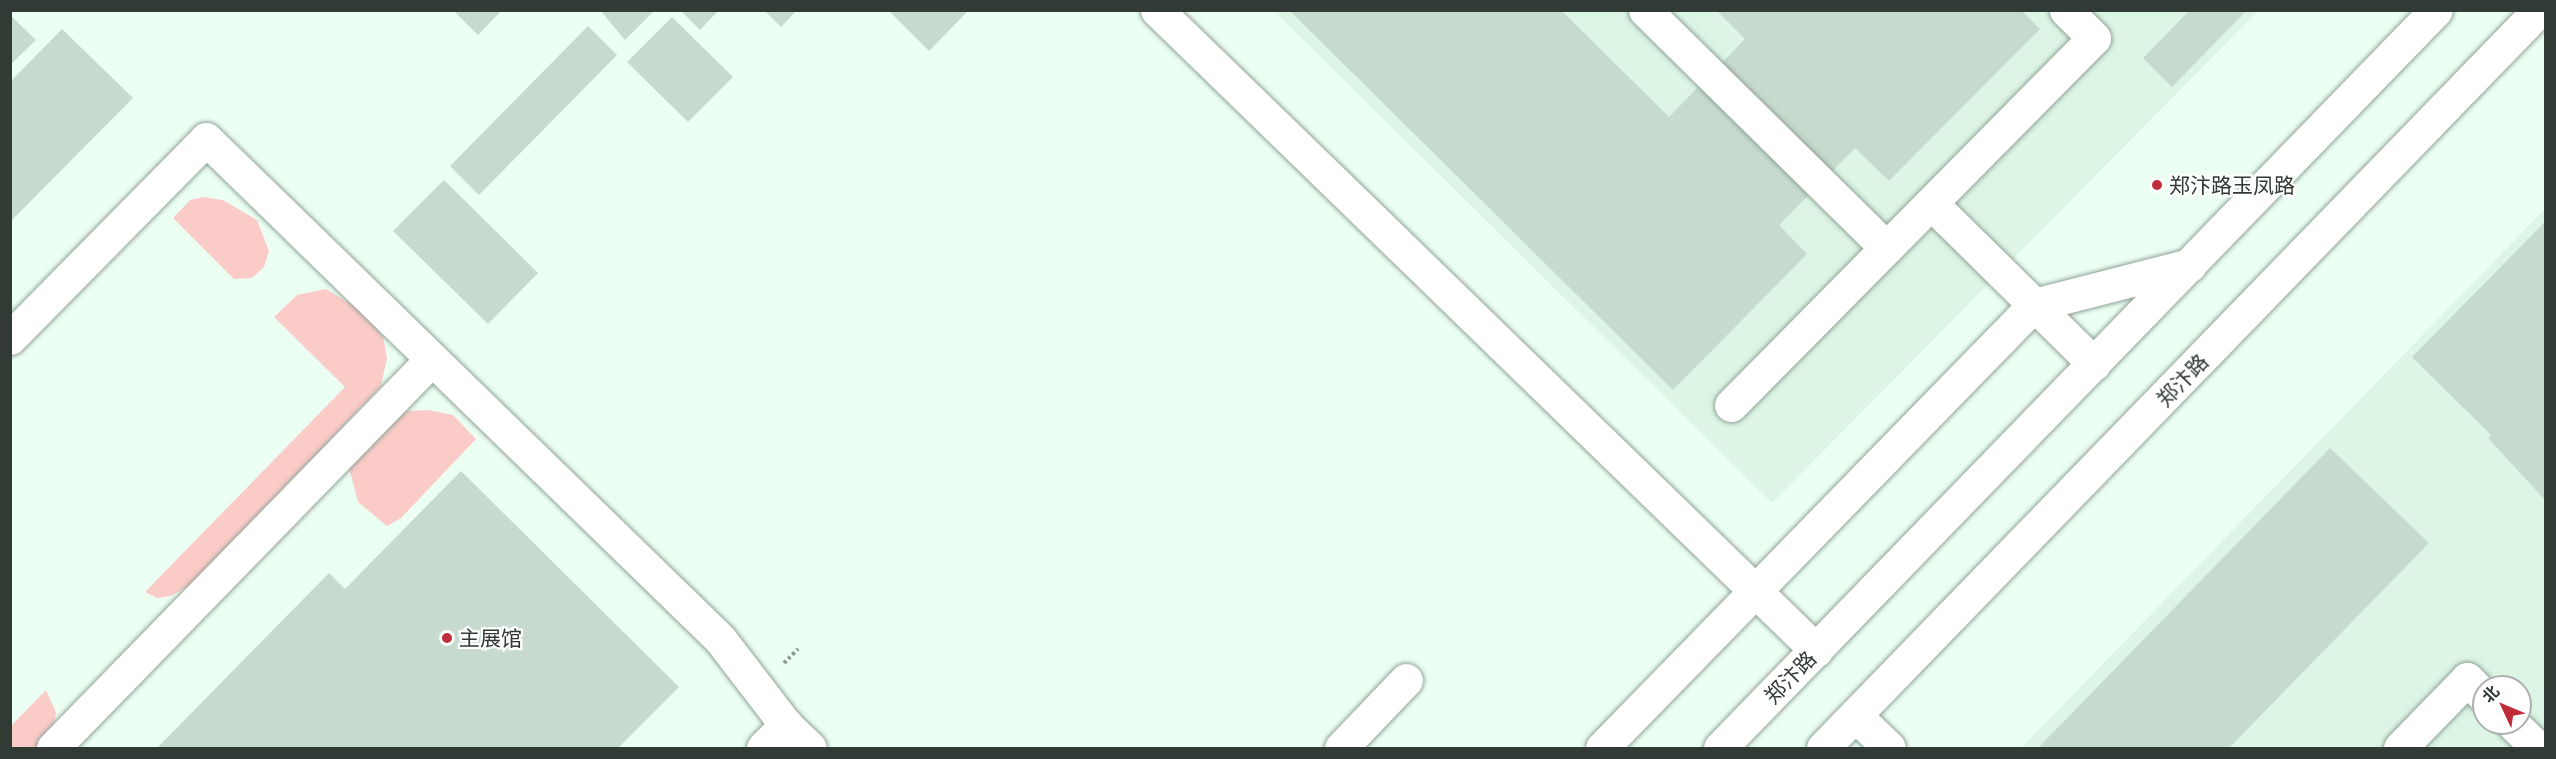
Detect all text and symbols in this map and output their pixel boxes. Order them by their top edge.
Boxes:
place label: 郑汴路玉凤路 [2169,172,2295,198]
marker: 郑汴路玉凤路 [2150,178,2164,192]
street label: 郑汴路 [2151,349,2213,411]
place label: 主展馆 [459,625,522,651]
marker: 主展馆 [440,631,454,645]
street label: 郑汴路 [1759,646,1821,708]
north arrow [2472,675,2532,735]
text: 北 [2478,681,2503,707]

